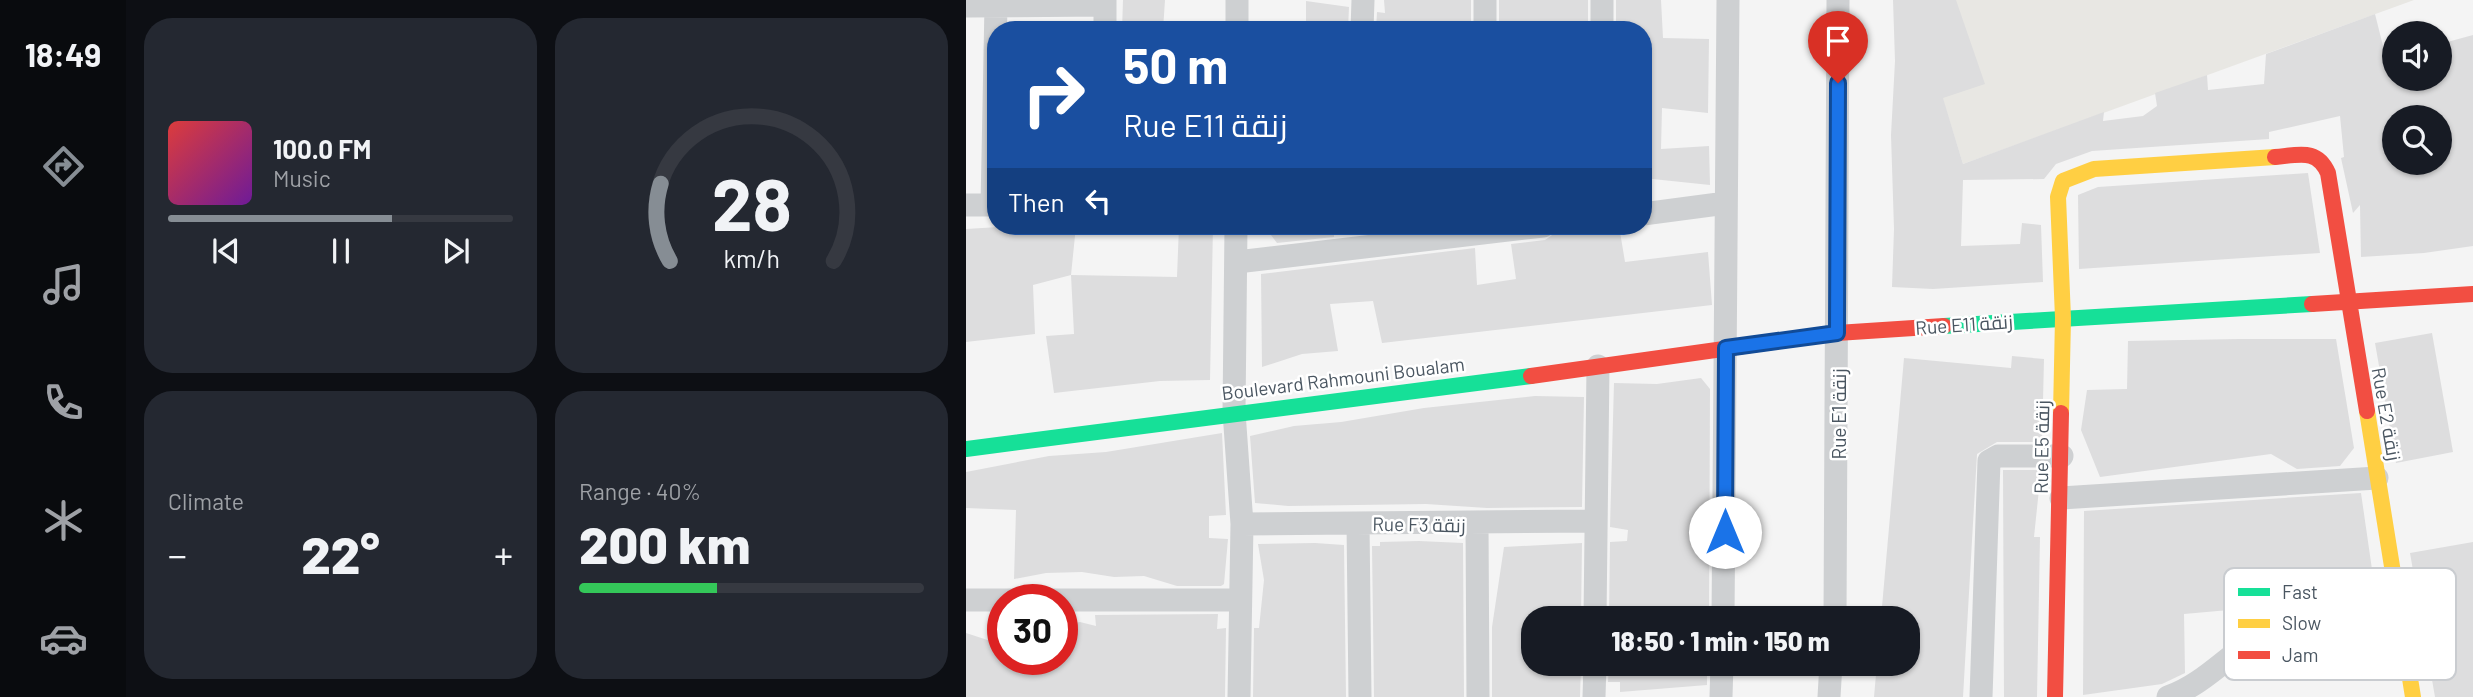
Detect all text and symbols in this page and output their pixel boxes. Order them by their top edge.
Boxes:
pin [1808,11,1868,83]
map controls [2382,21,2452,175]
button: sound [2382,21,2452,91]
icon: arrive [1819,22,1857,60]
text: 18:49 [25,35,101,73]
text: 50 m [1123,35,1228,94]
icon: right [1008,49,1099,140]
text: Rue E11 زنقة [1123,105,1287,143]
button: search [2382,105,2452,175]
text: 100.0 FM [273,133,371,164]
icon: directions [39,142,88,191]
text: 28 [711,159,792,247]
text: Music [273,164,331,192]
icon: left [1079,182,1117,220]
text: Then [1008,186,1065,217]
icon: previous [207,232,245,270]
icon: pause [322,232,360,270]
icon: next [437,232,475,270]
text: km/h [723,243,780,273]
icon: music [39,260,88,309]
street label: Rue E11 زنقة [1915,309,2014,340]
street label: Boulevard Rahmouni Boualam [1220,352,1466,404]
street label: Rue E2 زنقة [2366,366,2407,463]
street label: Rue E1 زنقة [1827,369,1851,459]
icon: phone [39,378,88,427]
street label: Rue E5 زنقة [2029,400,2054,494]
text: Range · 40% [579,477,701,505]
text: Climate [168,487,244,515]
position arrow [1688,495,1762,569]
icon: climate [39,496,88,545]
text: 200 km [579,512,750,574]
street label: Rue F3 زنقة [1372,512,1466,537]
text: 22° [301,522,380,584]
text: − [168,531,187,577]
text: + [494,531,513,577]
legend [2224,568,2456,680]
text: Fast [2282,580,2318,603]
speed limit sign: 30 [987,584,1078,675]
text: Slow [2282,611,2321,634]
icon: car [39,614,88,663]
text: 18:50 · 1 min · 150 m [1611,625,1830,656]
text: Jam [2282,643,2318,666]

